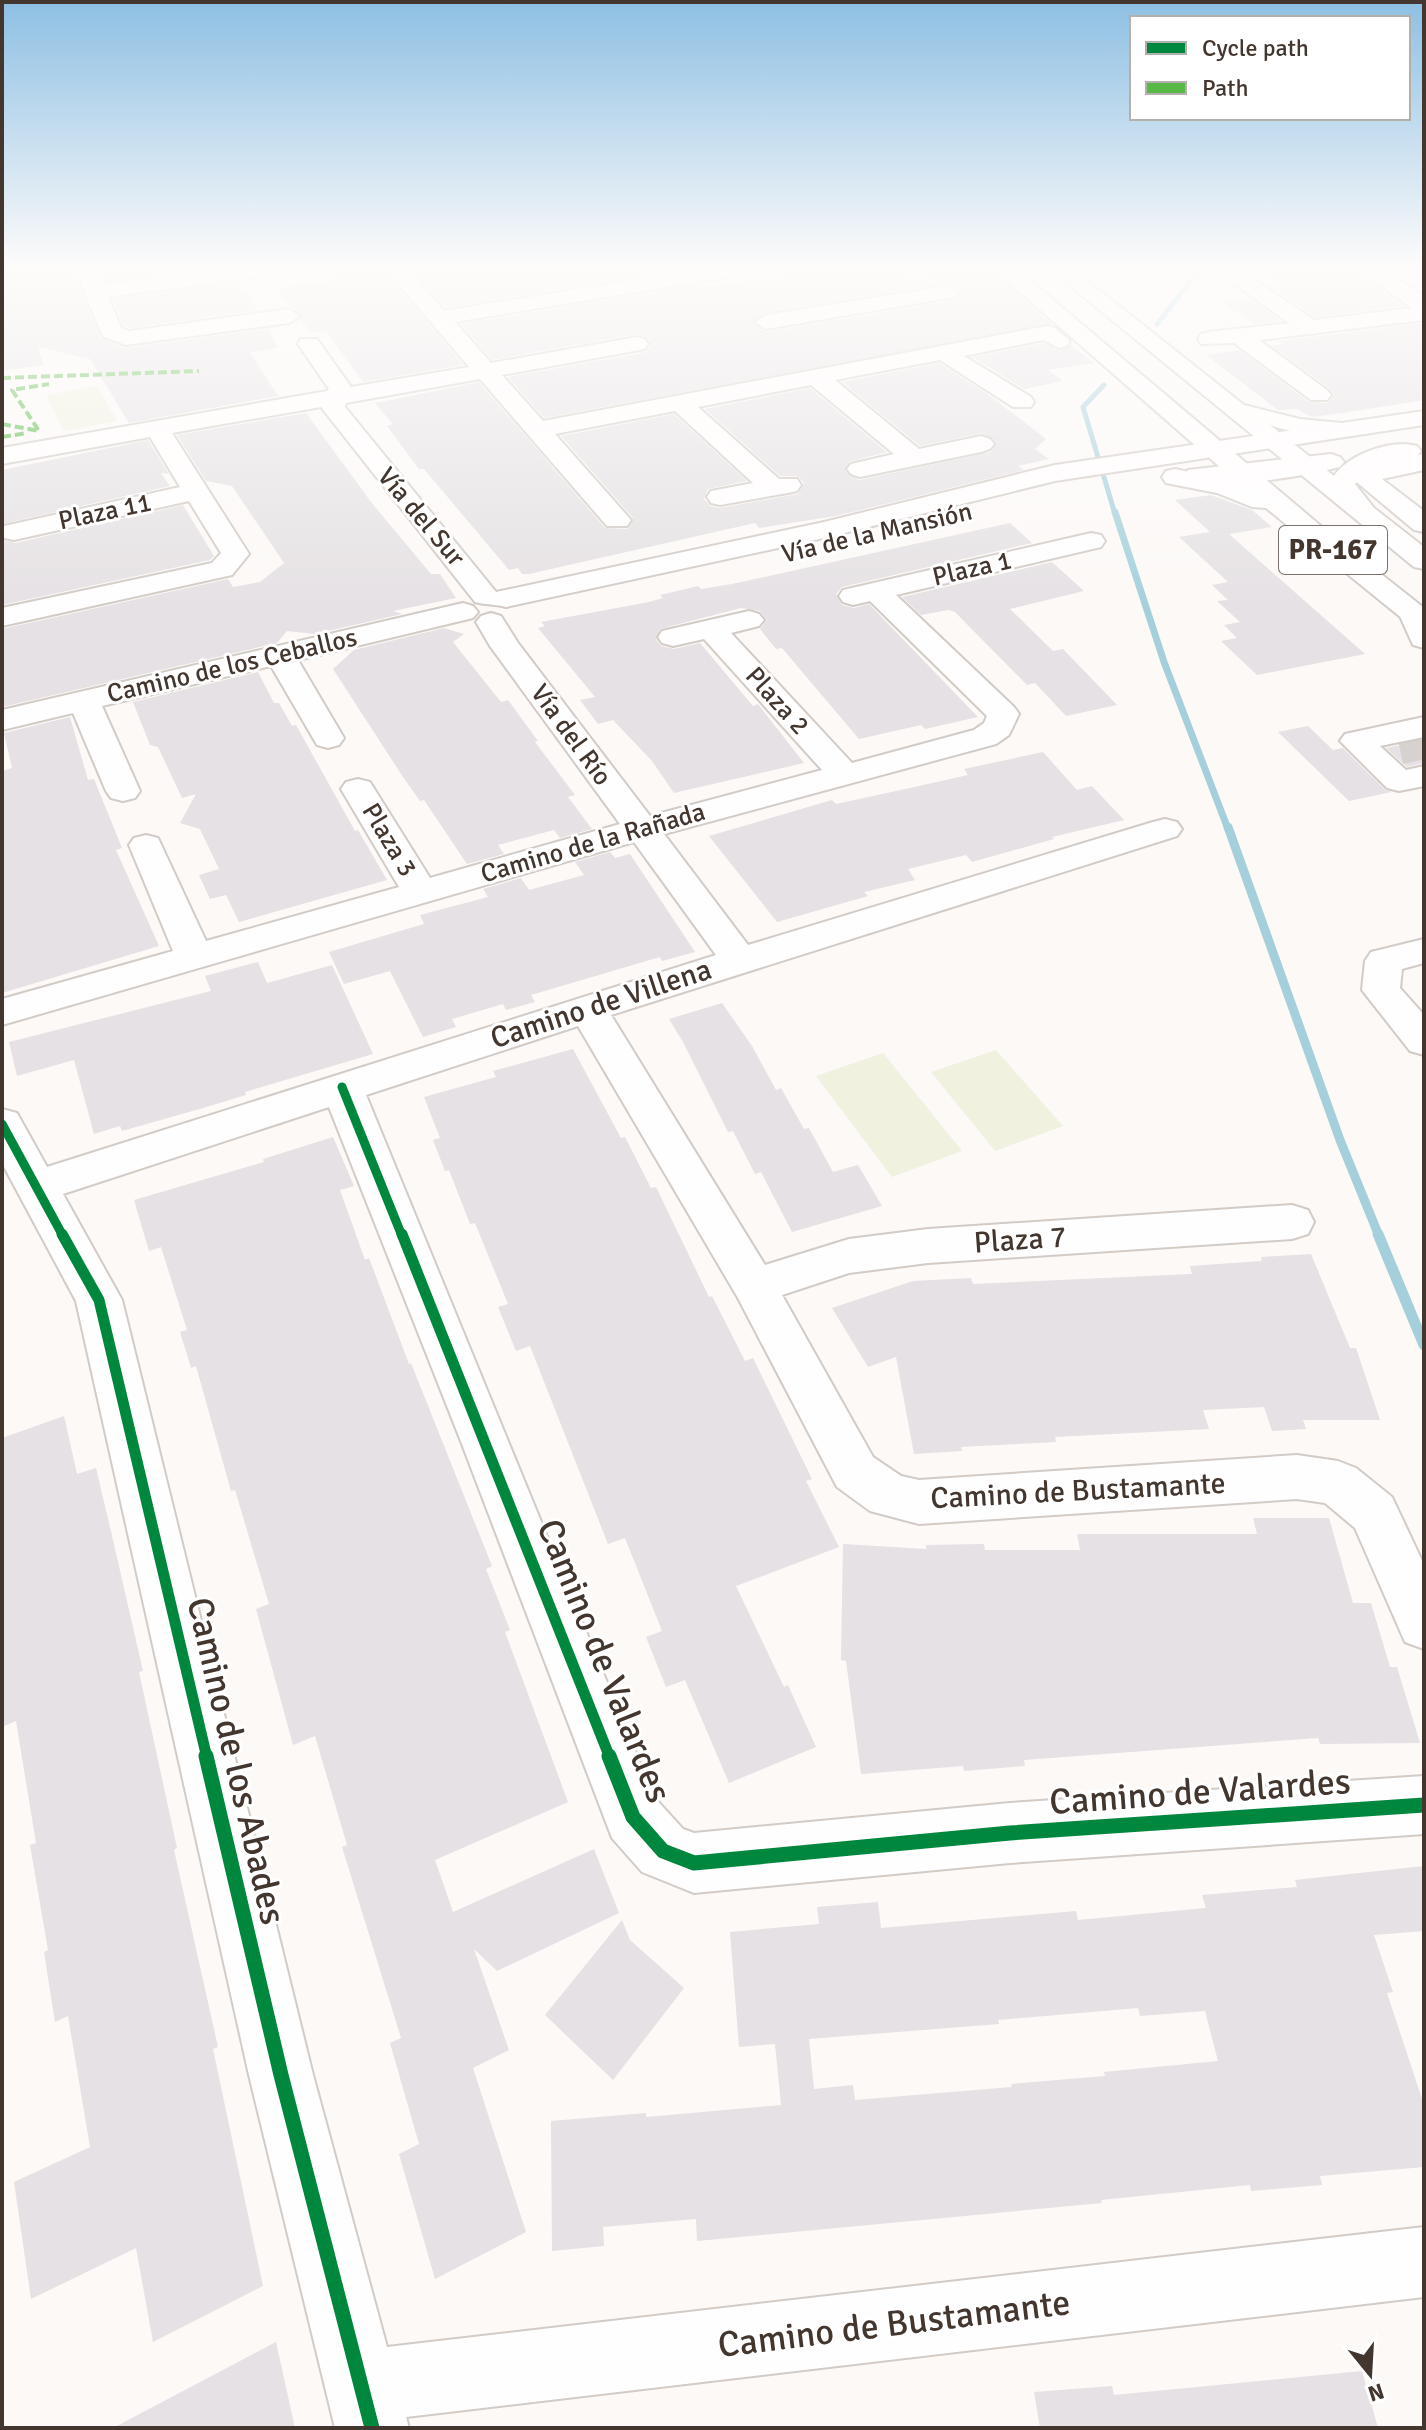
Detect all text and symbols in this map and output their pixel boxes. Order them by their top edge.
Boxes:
legend [1130,16,1410,120]
text: Cycle path [1202,33,1309,63]
text: Path [1202,73,1248,103]
street label: Vía del Sur [370,461,472,573]
street label: Plaza 11 [56,487,154,537]
street label: Vía de la Mansión [779,496,975,570]
road number: PR-167 [1279,526,1387,574]
street label: Plaza 1 [929,544,1015,594]
street label: Camino de los Ceballos [104,622,360,710]
street label: Plaza 2 [738,661,816,741]
street label: Vía del Río [524,678,618,792]
street label: Camino de la Rañada [477,796,709,890]
street label: Plaza 3 [355,797,423,883]
street label: Camino de Villena [486,951,716,1057]
street label: Plaza 7 [973,1218,1067,1262]
street label: Camino de Bustamante [930,1465,1226,1517]
street label: Camino de Valardes [527,1513,681,1809]
street label: Camino de los Abades [177,1593,295,1929]
street label: Camino de Valardes [1048,1759,1352,1825]
street label: Camino de Bustamante [715,2280,1073,2368]
north arrow [1330,2334,1410,2414]
text: N [1365,2377,1387,2408]

